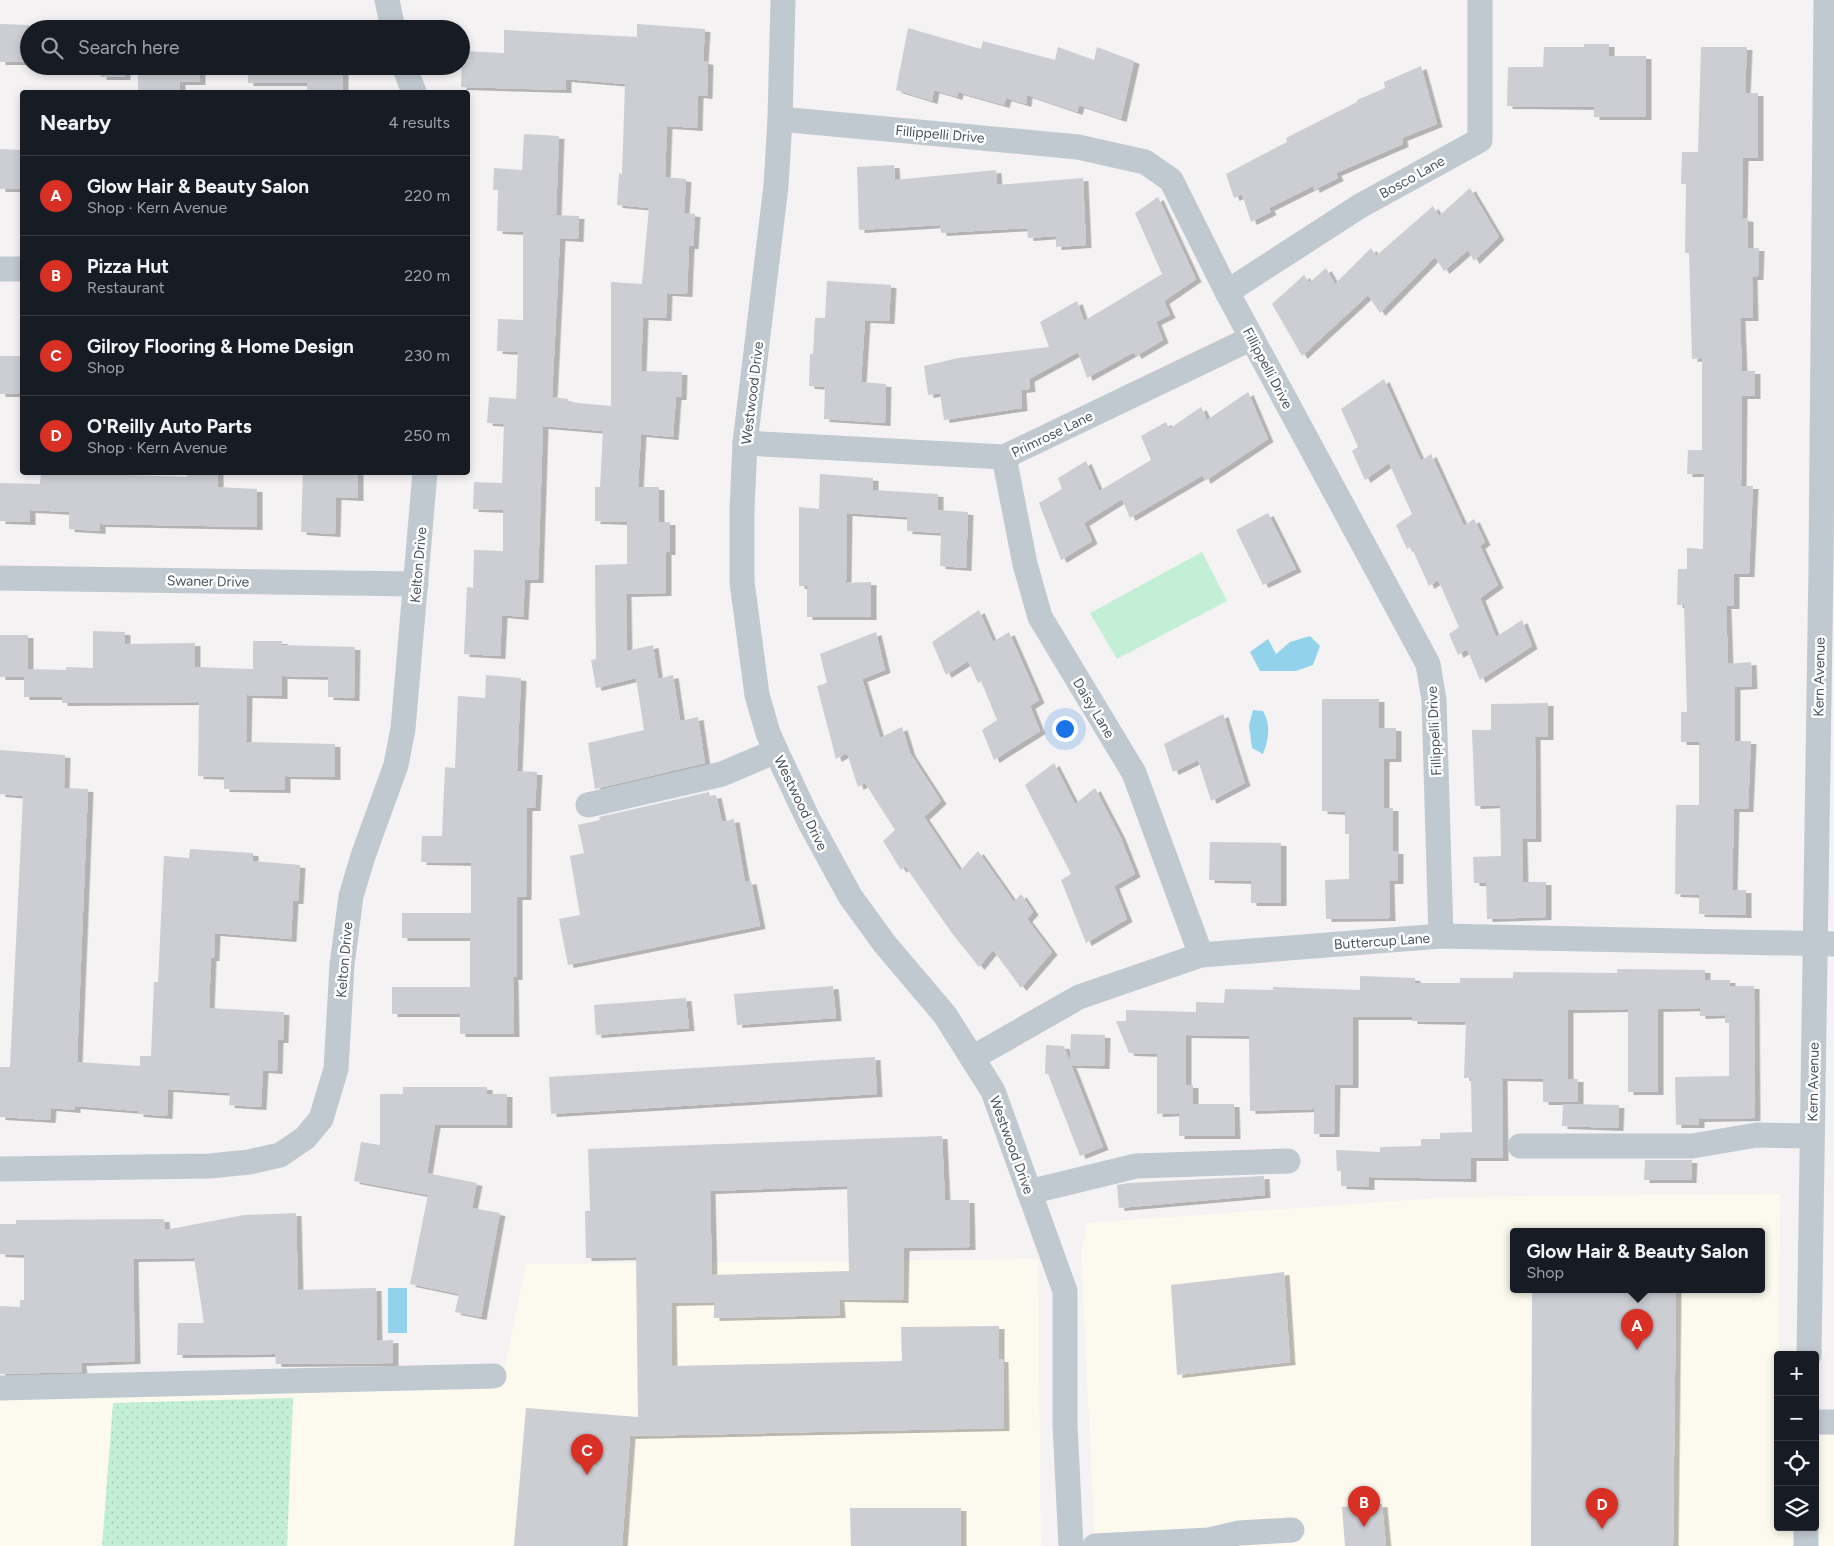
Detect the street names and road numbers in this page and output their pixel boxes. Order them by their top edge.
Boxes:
street label: Fillippelli Drive [895,122,986,147]
street label: Bosco Lane [1377,152,1448,202]
street label: Fillippelli Drive [1239,325,1296,412]
street label: Westwood Drive [738,340,767,445]
street label: Primrose Lane [1009,407,1096,461]
street label: Kelton Drive [407,526,430,604]
street label: Swaner Drive [167,572,250,591]
street label: Kern Avenue [1810,637,1829,717]
street label: Daisy Lane [1069,675,1118,742]
street label: Fillippelli Drive [1424,685,1445,776]
street label: Westwood Drive [770,753,831,854]
street label: Kelton Drive [333,921,356,999]
street label: Buttercup Lane [1333,930,1431,953]
street label: Kern Avenue [1804,1042,1823,1122]
street label: Westwood Drive [986,1094,1037,1197]

